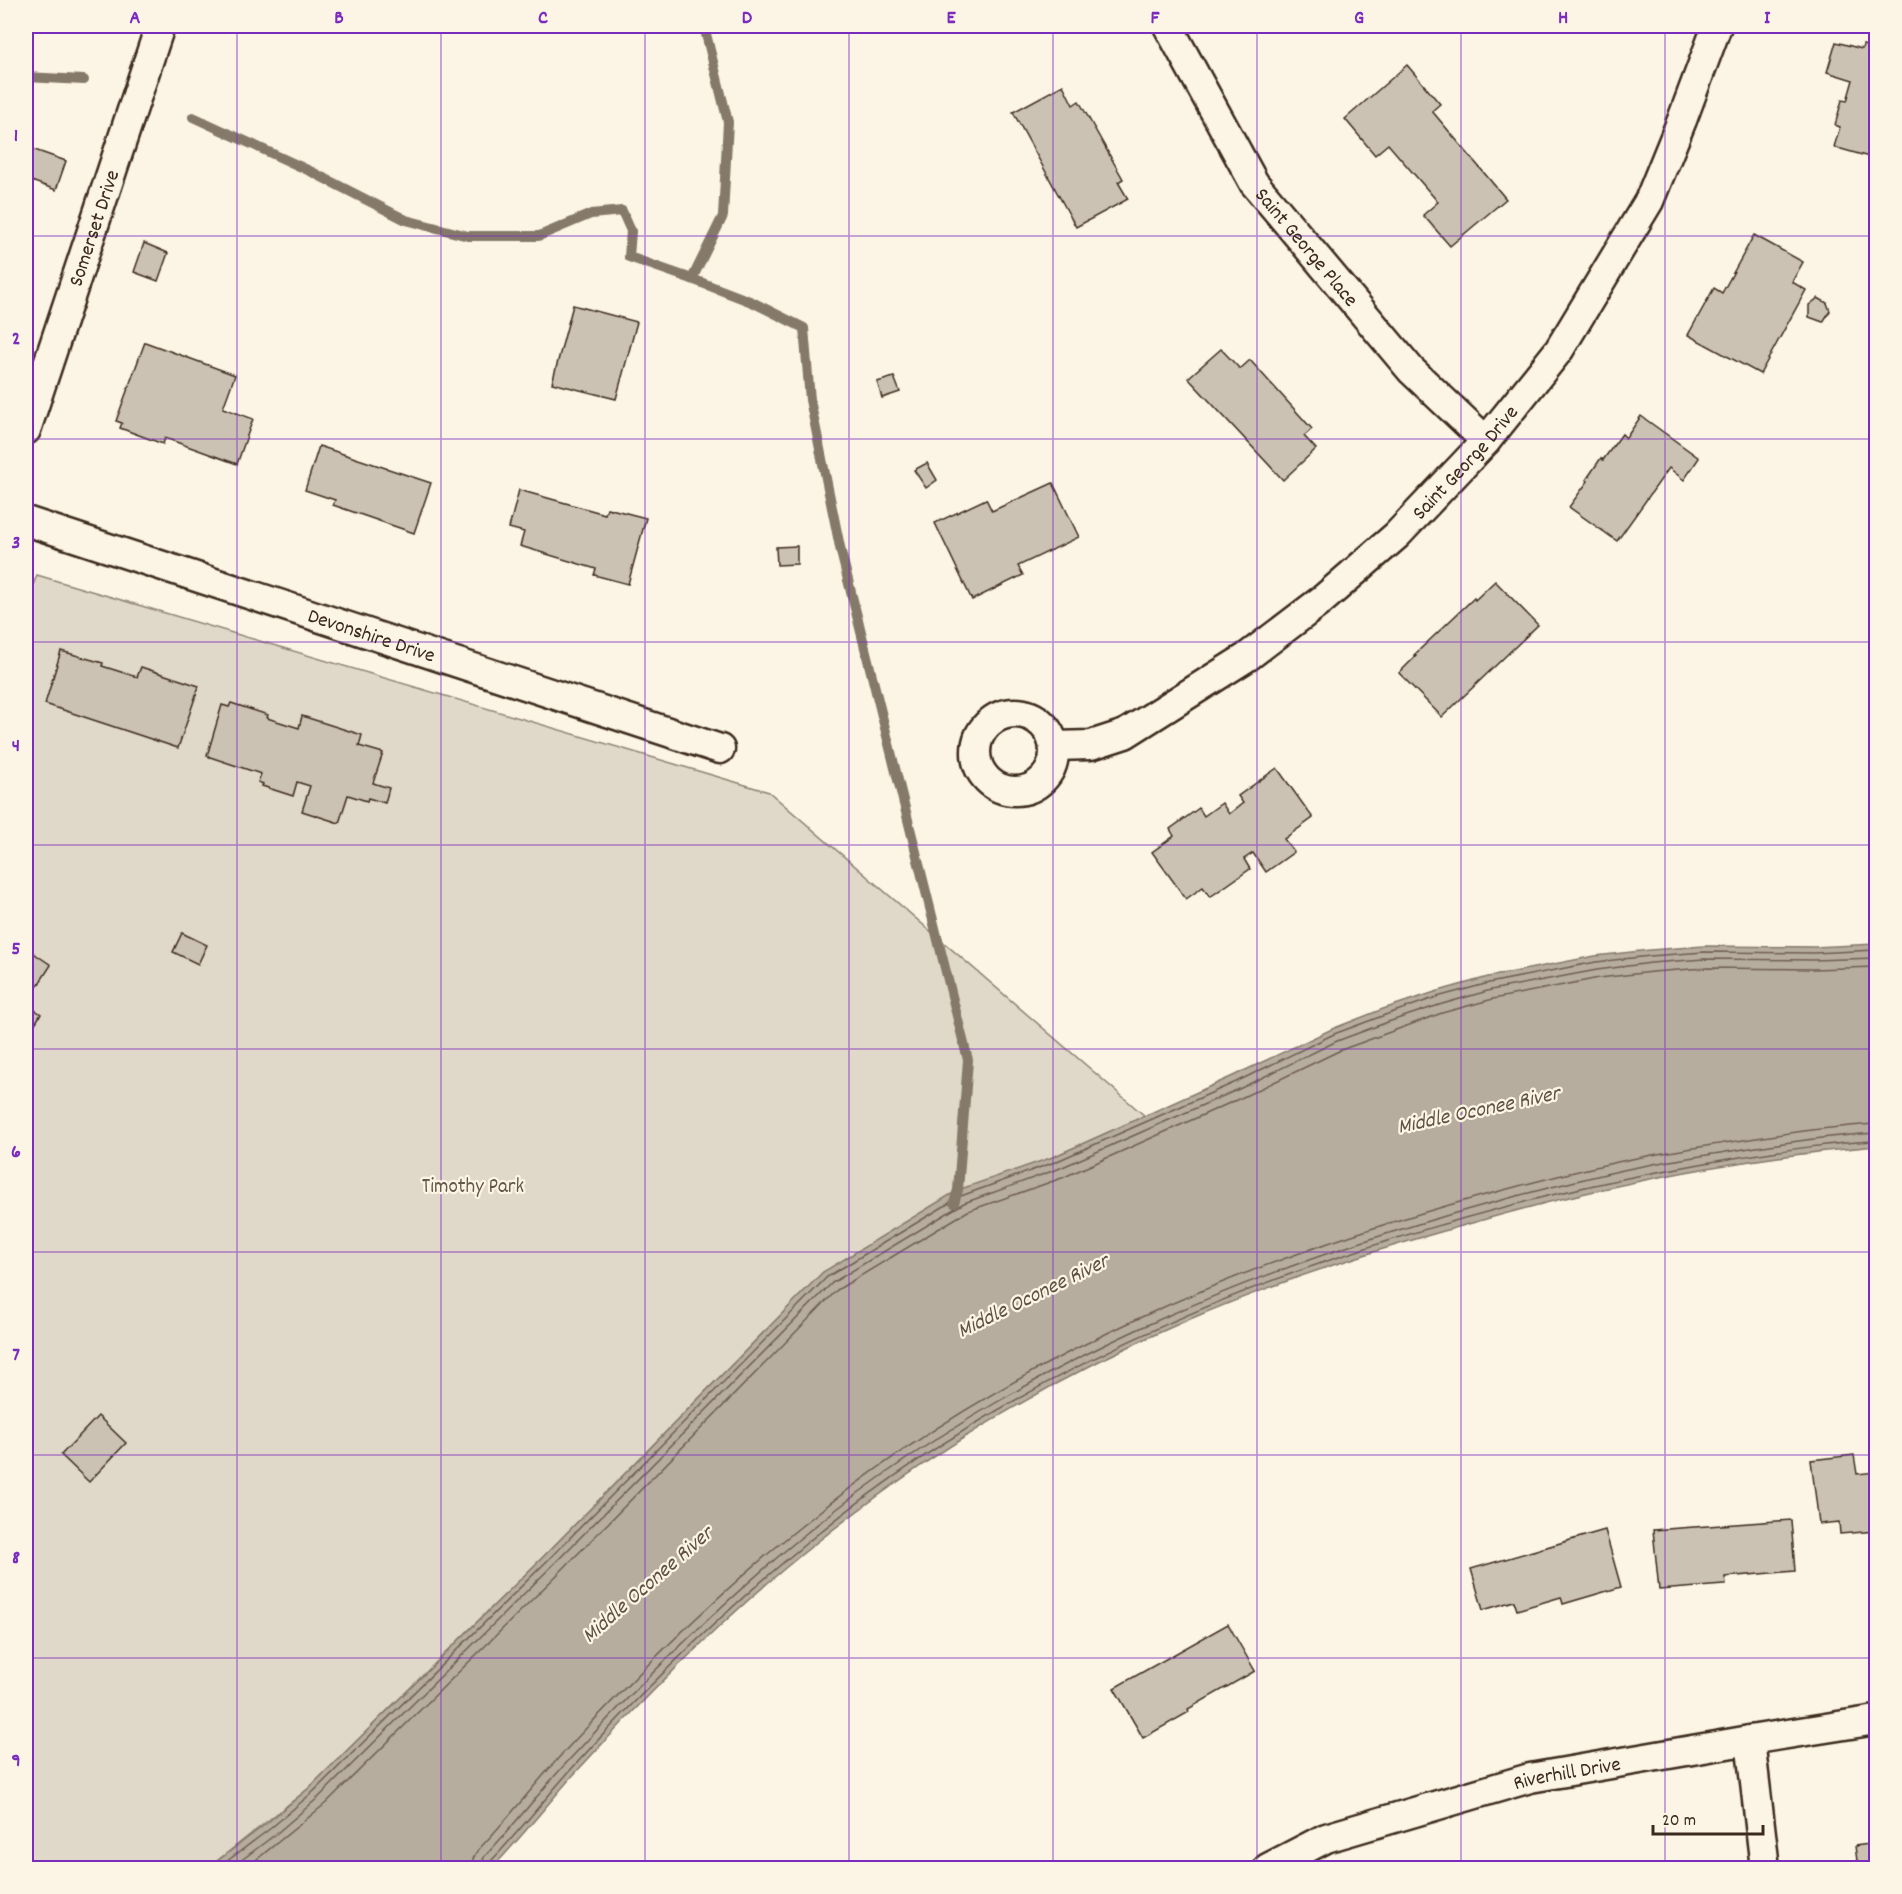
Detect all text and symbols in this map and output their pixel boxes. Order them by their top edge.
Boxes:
text: A [130,5,141,33]
text: B [334,5,344,33]
text: C [538,5,548,33]
text: D [742,5,753,33]
text: E [946,5,956,33]
text: F [1151,5,1161,33]
text: G [1354,5,1364,33]
text: H [1558,5,1568,33]
text: I [1764,5,1771,33]
text: 1 [14,123,18,151]
street label: Somerset Drive [63,167,129,291]
street label: Saint George Place [1246,182,1364,315]
text: 2 [12,326,20,354]
street label: Saint George Drive [1407,400,1527,528]
text: 3 [12,530,20,558]
street label: Devonshire Drive [303,603,439,672]
text: 4 [12,733,20,761]
text: 5 [11,936,21,964]
water label: Middle Oconee River [1395,1079,1565,1144]
text: 6 [11,1139,21,1167]
park label: Timothy Park [422,1173,524,1203]
water label: Middle Oconee River [953,1246,1117,1347]
text: 7 [12,1342,20,1370]
water label: Middle Oconee River [576,1518,723,1651]
text: 8 [12,1545,20,1573]
text: 9 [11,1748,21,1776]
street label: Riverhill Drive [1510,1751,1623,1800]
scale bar [1653,1798,1762,1836]
text: 20 m [1662,1809,1696,1834]

